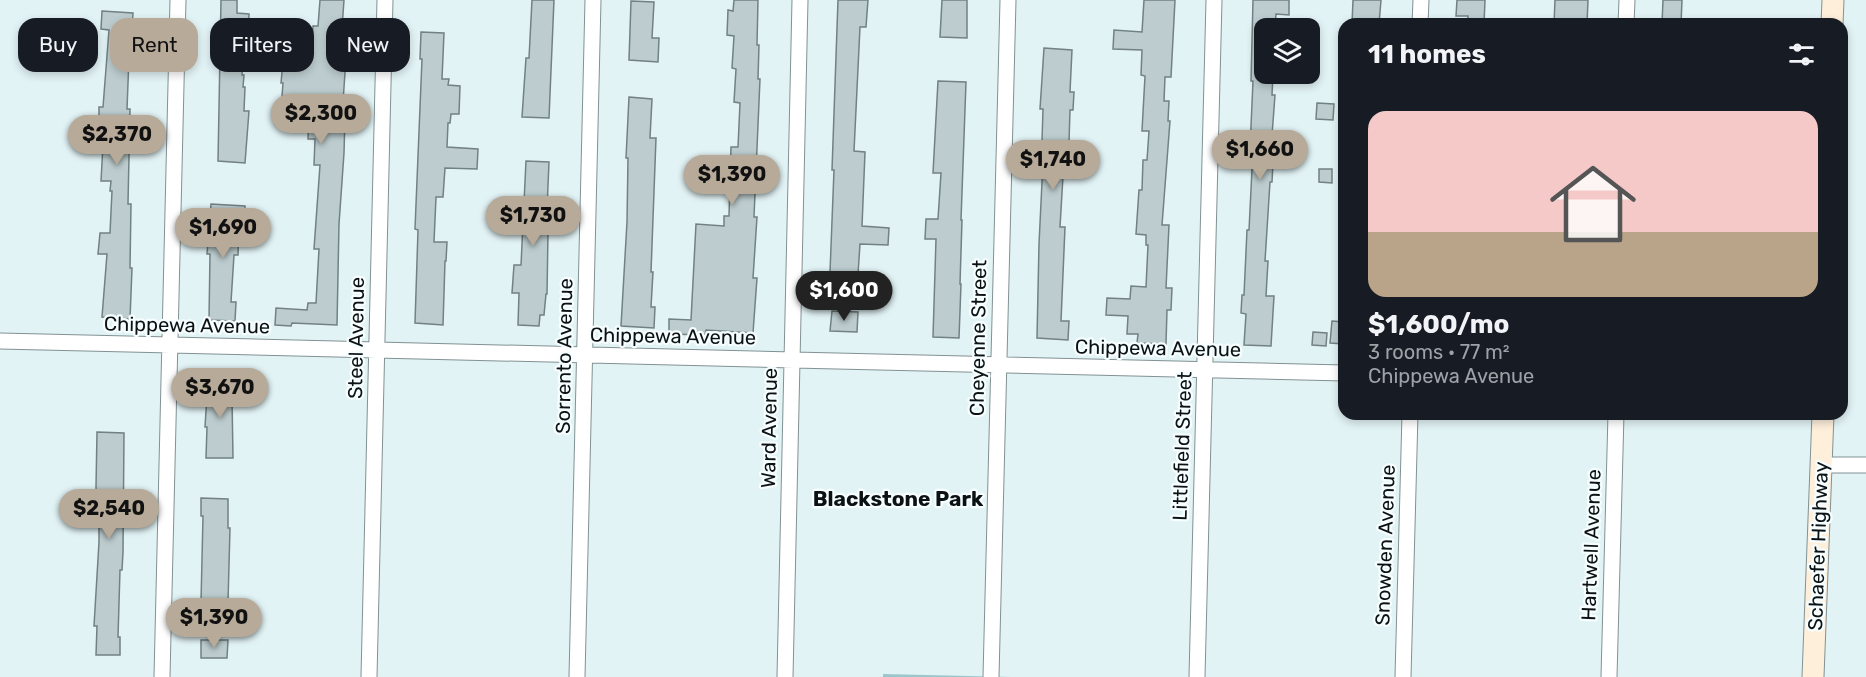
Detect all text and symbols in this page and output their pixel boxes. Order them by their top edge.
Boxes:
chip: Buy [18,18,98,72]
chip: Rent [110,18,198,72]
chip: Filters [210,18,314,72]
chip: New [326,18,410,72]
map controls [1254,18,1320,84]
button: layers [1254,18,1320,84]
icon: filters [1785,38,1818,71]
text: 11 homes [1368,39,1486,70]
pin: $2,300 [272,94,370,145]
text: $2,300 [285,101,357,125]
pin: $2,370 [68,115,166,166]
text: $2,370 [82,122,152,146]
pin: $1,660 [1211,130,1309,181]
text: $1,660 [1226,137,1294,161]
pin: $1,740 [1004,140,1102,191]
text: $1,740 [1020,147,1086,171]
icon: home [1539,150,1647,258]
pin: $1,390 [683,155,781,206]
text: $1,390 [698,162,766,186]
pin: $1,730 [484,196,582,247]
text: $1,730 [500,203,566,227]
pin: $1,690 [174,208,272,259]
text: $1,690 [189,215,257,239]
street label: Cheyenne Street [965,259,991,416]
pin: $1,600 [795,271,893,322]
street label: Steel Avenue [343,277,369,399]
street label: Sorrento Avenue [551,278,577,434]
text: $1,600 [810,278,878,302]
text: $1,600/mo [1368,309,1510,340]
street label: Chippewa Avenue [104,312,270,338]
street label: Chippewa Avenue [590,323,756,349]
street label: Chippewa Avenue [1075,335,1241,361]
text: 3 rooms · 77 m² [1368,340,1510,364]
text: Chippewa Avenue [1368,364,1534,388]
pin: $3,670 [171,368,269,419]
street label: Ward Avenue [756,368,782,488]
street label: Littlefield Street [1167,371,1197,521]
text: $3,670 [185,375,255,399]
street label: Schaefer Highway [1803,461,1833,631]
street label: Snowden Avenue [1370,464,1400,626]
street label: Hartwell Avenue [1576,469,1606,621]
district label: Blackstone Park [813,486,984,511]
pin: $2,540 [60,489,158,540]
text: $2,540 [73,496,145,520]
pin: $1,390 [165,598,263,649]
text: $1,390 [180,605,248,629]

